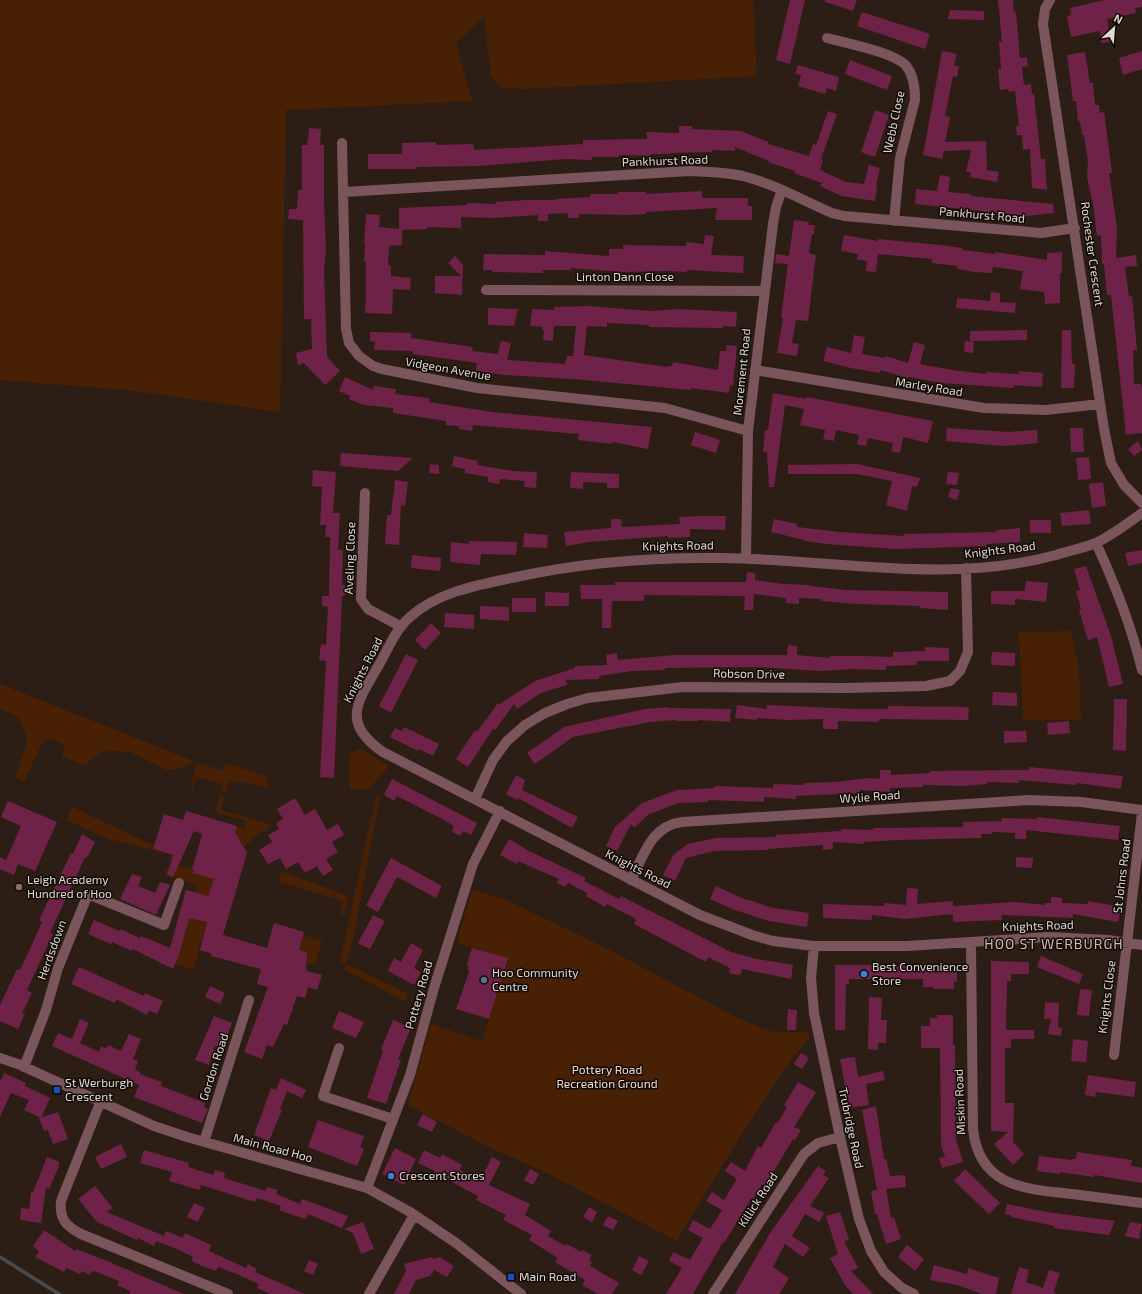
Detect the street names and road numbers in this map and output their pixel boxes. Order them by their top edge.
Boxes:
street label: Webb Close [880,89,906,154]
street label: Pankhurst Road [622,151,708,169]
street label: Rochester Crescent [1079,201,1107,308]
street label: Pankhurst Road [938,203,1026,225]
street label: Linton Dann Close [576,269,674,283]
street label: Morement Road [729,328,753,416]
street label: Vidgeon Avenue [404,354,492,382]
street label: Marley Road [894,374,964,398]
street label: Aveling Close [341,521,357,594]
street label: Knights Road [642,537,714,553]
street label: Knights Road [963,538,1036,560]
street label: Knights Road [340,634,385,705]
street label: Robson Drive [713,665,785,681]
street label: Wylie Road [839,787,901,805]
street label: St Johns Road [1109,838,1133,914]
street label: Knights Road [603,846,674,891]
street label: Knights Road [1002,917,1074,933]
street label: Herdsdown [34,918,68,981]
street label: Pottery Road [402,959,434,1031]
street label: Knights Close [1095,959,1117,1034]
street label: Gordon Road [196,1031,231,1102]
street label: Miskin Road [951,1069,967,1135]
street label: Trubridge Road [837,1086,867,1170]
street label: Main Road Hoo [232,1130,315,1164]
street label: Killick Road [734,1169,780,1229]

